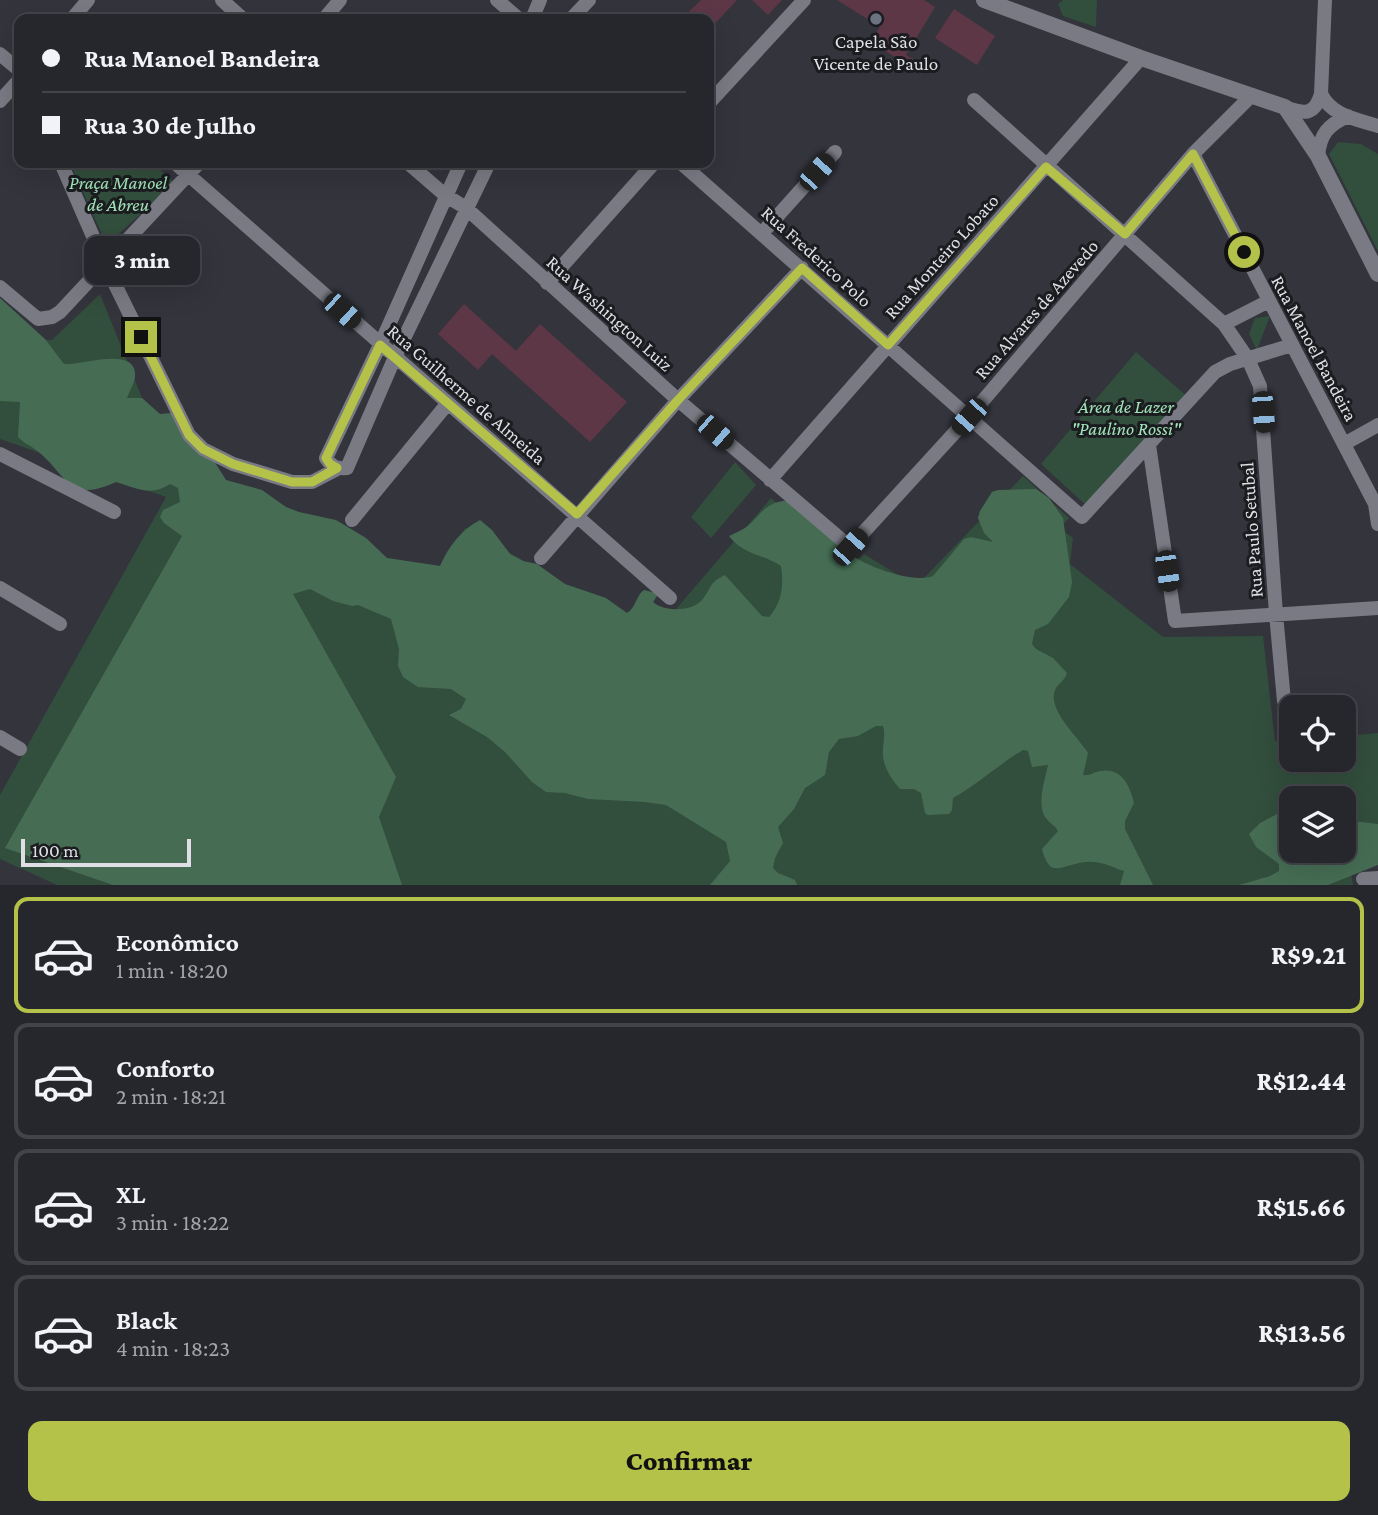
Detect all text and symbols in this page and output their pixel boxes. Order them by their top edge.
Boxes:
marker: Capela São Vicente de Paulo [868,11,884,27]
place label: Capela São Vicente de Paulo [814,31,938,74]
text: Rua Manoel Bandeira [84,44,320,73]
text: Rua 30 de Julho [84,111,256,140]
car [796,149,839,195]
park label: Praça Manoel de Abreu [69,172,167,215]
street label: Rua Monteiro Lobato [880,190,1003,323]
street label: Rua Frederico Polo [757,202,876,311]
callout: 3 min [83,236,199,284]
street label: Rua Alvares de Azevedo [970,236,1102,383]
route start [1228,236,1260,268]
text: 3 min [114,247,170,273]
street label: Rua Washington Luiz [542,251,677,375]
street label: Rua Manoel Bandeira [1267,272,1362,425]
car [320,289,365,333]
street label: Rua Guilherme de Almeida [383,320,550,469]
route end [125,321,157,353]
car [1252,390,1275,434]
car [948,394,991,440]
park label: Área de Lazer "Paulino Rossi" [1071,396,1182,439]
car [693,410,738,454]
street label: Rua Paulo Setubal [1236,461,1267,599]
car [829,524,872,570]
car [1154,549,1181,593]
map controls [1279,695,1356,863]
button: locate [1279,695,1356,772]
button: layers [1279,786,1356,863]
scale bar [21,836,191,868]
text: 100 m [32,840,79,861]
icon: car [32,924,95,987]
text: Econômico [116,928,239,957]
text: R$9.21 [1271,941,1346,970]
text: 1 min · 18:20 [116,957,228,983]
icon: car [32,1050,95,1113]
text: Conforto [116,1054,215,1083]
text: R$12.44 [1257,1067,1346,1096]
text: 2 min · 18:21 [116,1083,226,1109]
icon: car [32,1176,95,1239]
text: XL [116,1180,145,1209]
text: R$15.66 [1257,1193,1346,1222]
text: 3 min · 18:22 [116,1209,229,1235]
icon: car [32,1302,95,1365]
text: Black [116,1306,177,1335]
text: R$13.56 [1258,1319,1346,1348]
text: 4 min · 18:23 [116,1335,230,1361]
button: Confirmar [28,1421,1350,1501]

